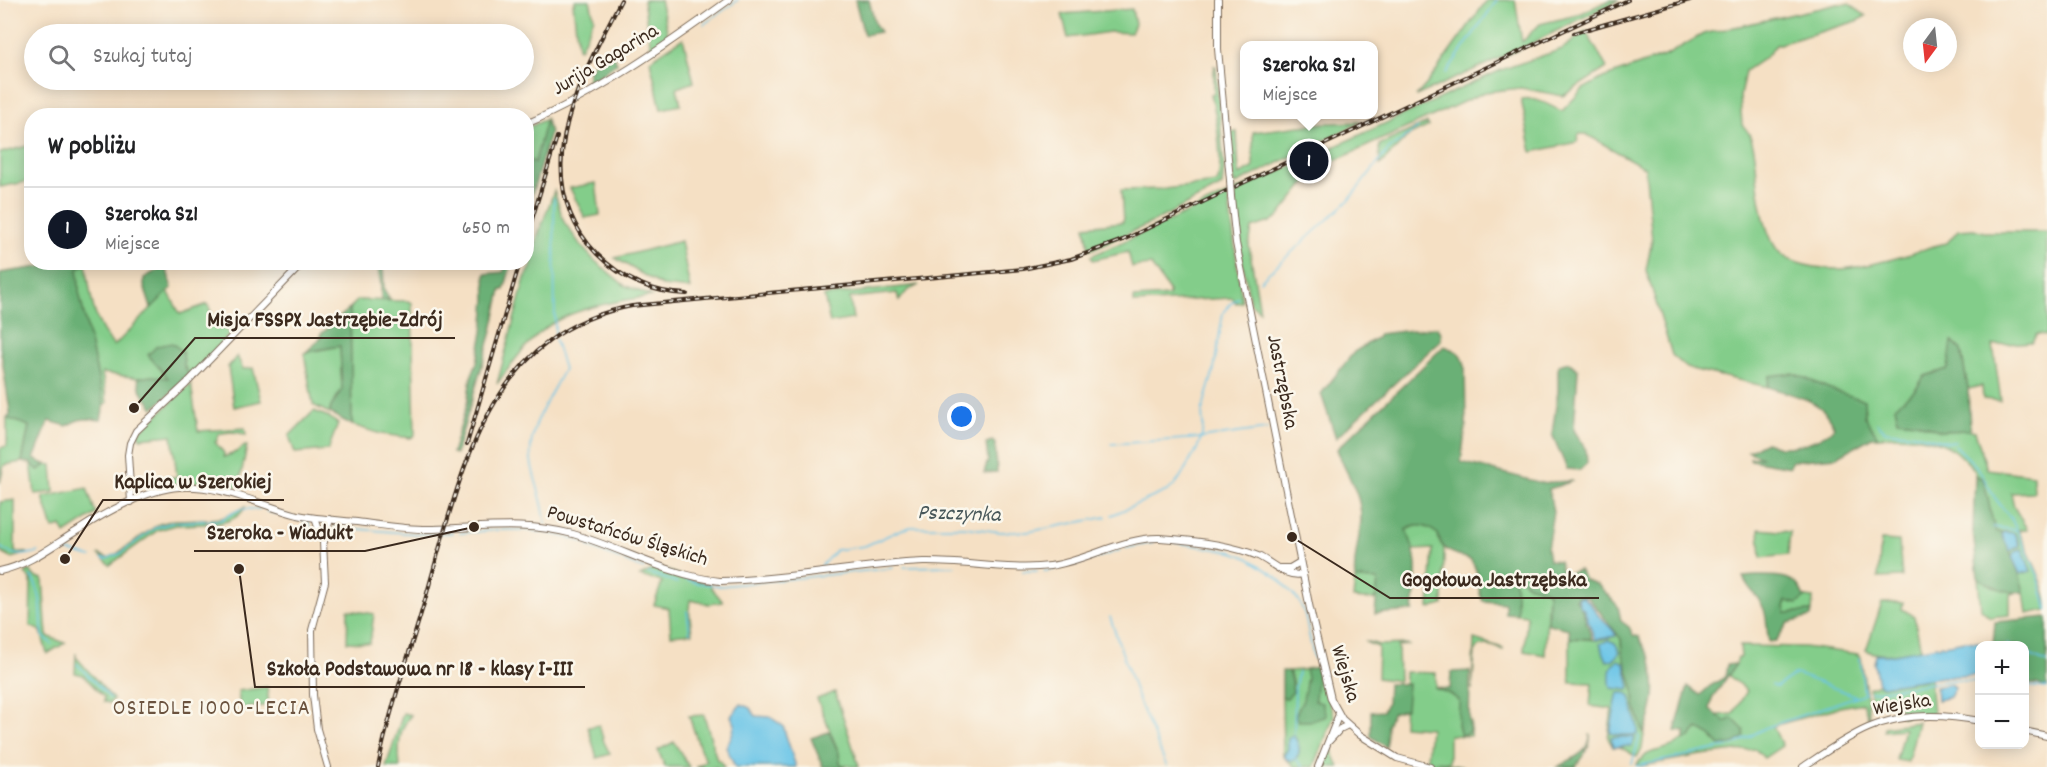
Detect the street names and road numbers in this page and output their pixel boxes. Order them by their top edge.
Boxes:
street label: Jurija Gagarina [547,17,666,105]
street label: Jastrzębska [1257,332,1305,433]
street label: Powstańców Śląskich [543,498,711,576]
street label: Wiejska [1321,642,1367,707]
street label: Wiejska [1871,686,1934,725]

